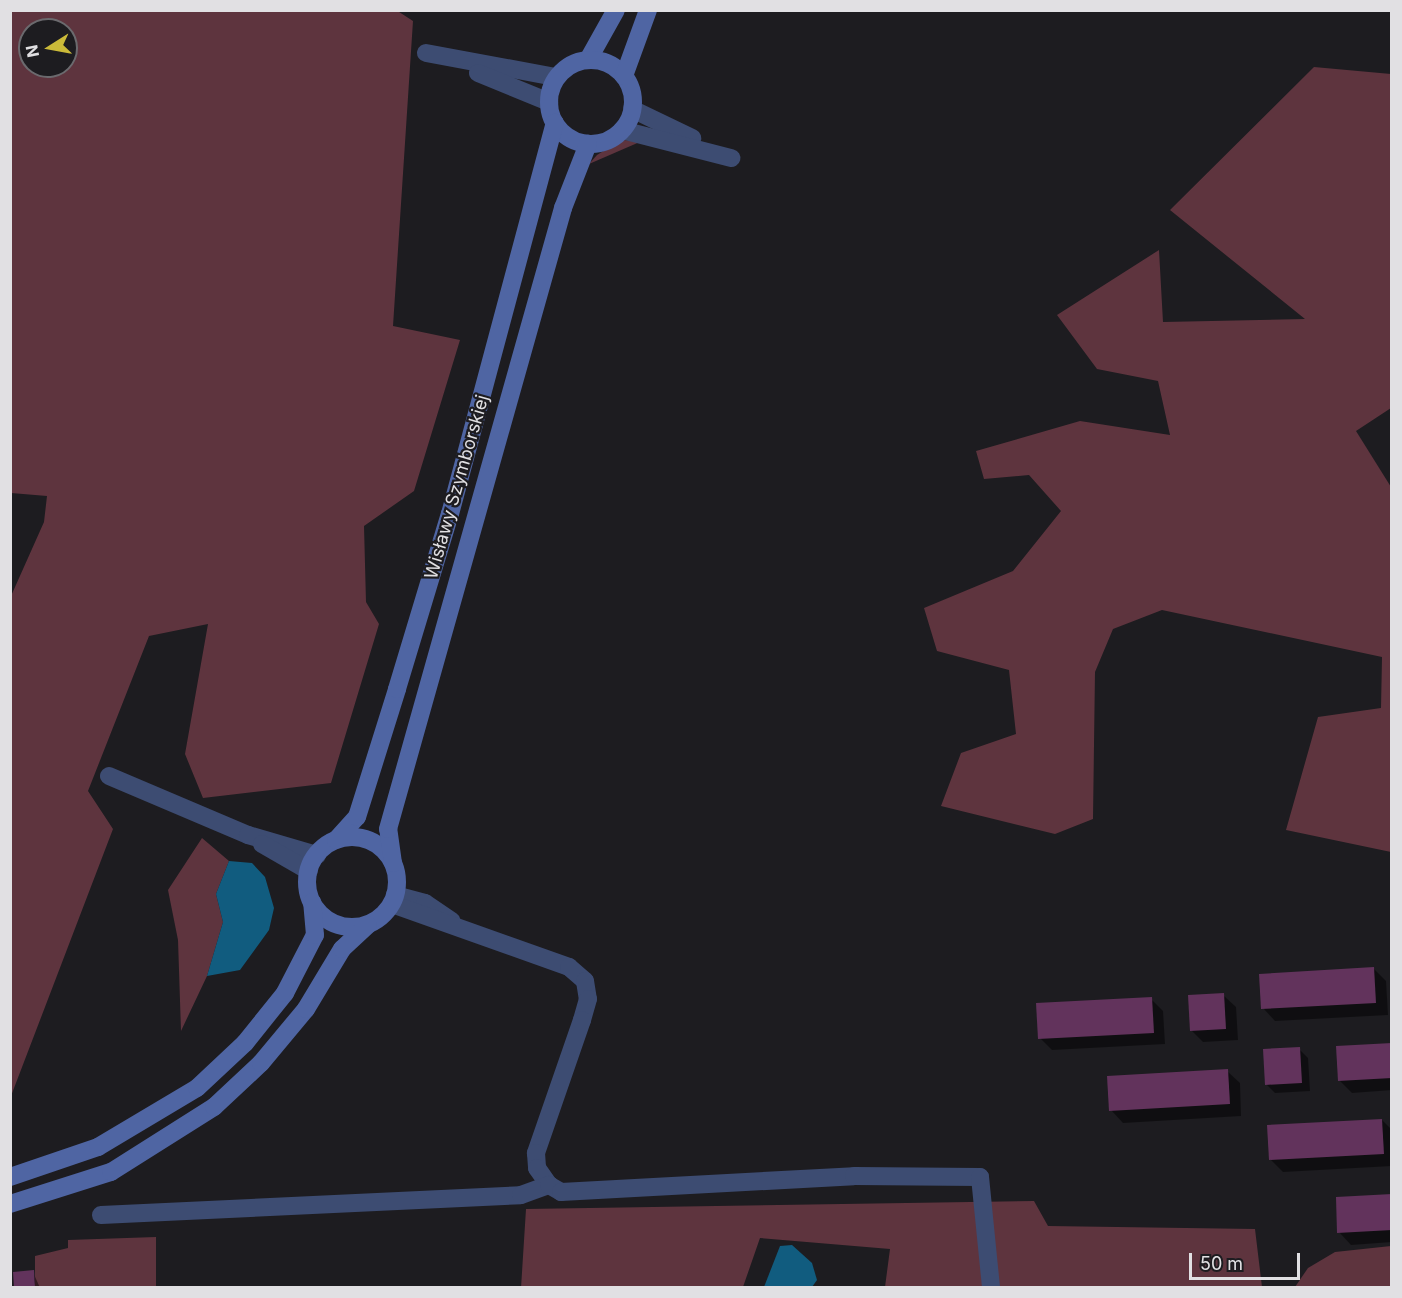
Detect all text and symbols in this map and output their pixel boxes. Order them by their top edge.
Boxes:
north arrow [18,18,78,78]
text: N [21,43,43,59]
street label: Wisławy Szymborskiej [420,392,494,582]
scale bar [1192,1241,1303,1279]
text: 50 m [1200,1253,1243,1274]

